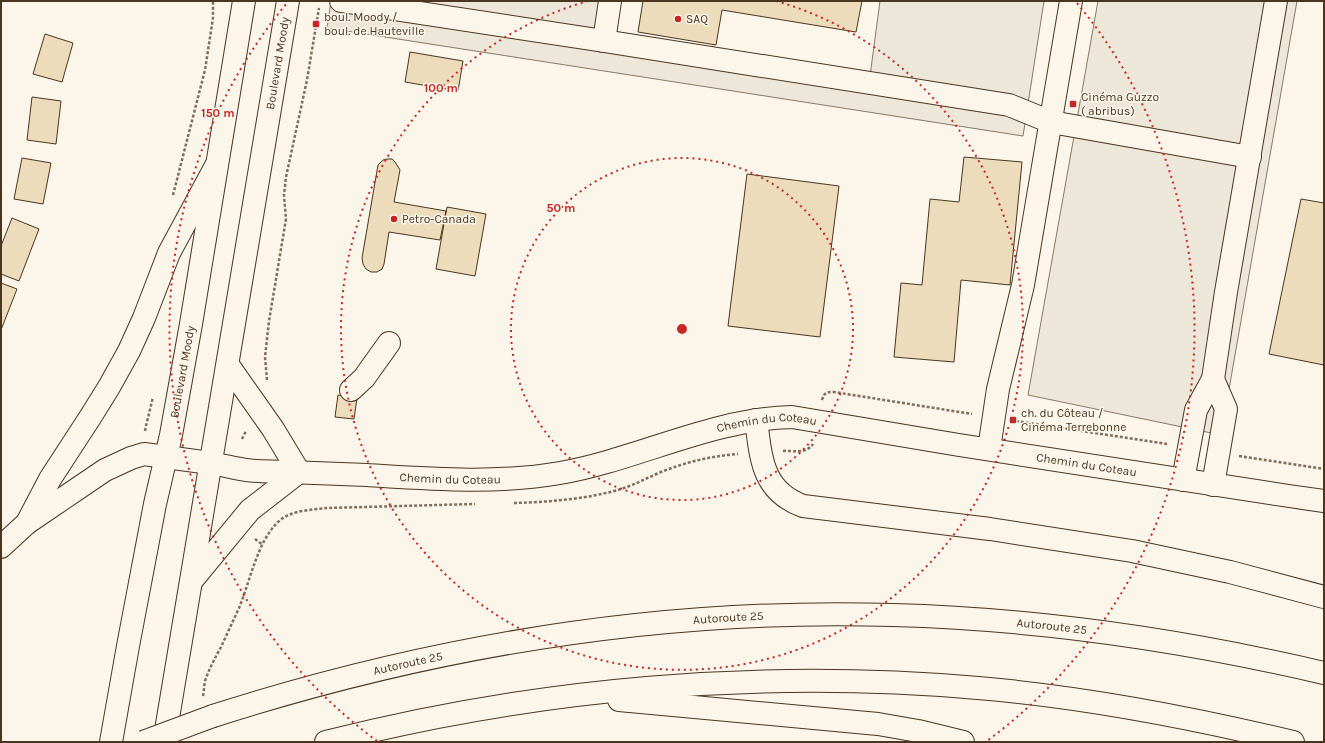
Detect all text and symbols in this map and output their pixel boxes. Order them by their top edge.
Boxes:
place label: boul. Moody / boul. de Hauteville [324,10,424,38]
place label: SAQ [686,12,708,26]
marker: SAQ [673,14,683,24]
street label: Boulevard Moody [263,16,292,111]
marker: boul. Moody / boul. de Hauteville [311,19,321,29]
text: 100 m [424,81,458,95]
place label: Cinéma Guzzo ( abribus) [1081,90,1159,118]
marker: Cinéma Guzzo ( abribus) [1068,99,1078,109]
text: 150 m [201,106,235,120]
text: 50 m [547,201,576,215]
place label: Petro-Canada [402,212,476,226]
marker: Petro-Canada [389,214,399,224]
centre of rings [675,322,689,336]
street label: Boulevard Moody [167,324,198,419]
place label: ch. du Côteau / Cinéma Terrebonne [1021,406,1126,434]
street label: Chemin du Coteau [715,410,818,435]
marker: ch. du Côteau / Cinéma Terrebonne [1008,415,1018,425]
street label: Chemin du Coteau [1035,450,1138,479]
street label: Chemin du Coteau [399,470,501,487]
street label: Autoroute 25 [692,609,764,627]
street label: Autoroute 25 [1016,615,1088,637]
street label: Autoroute 25 [372,649,444,678]

